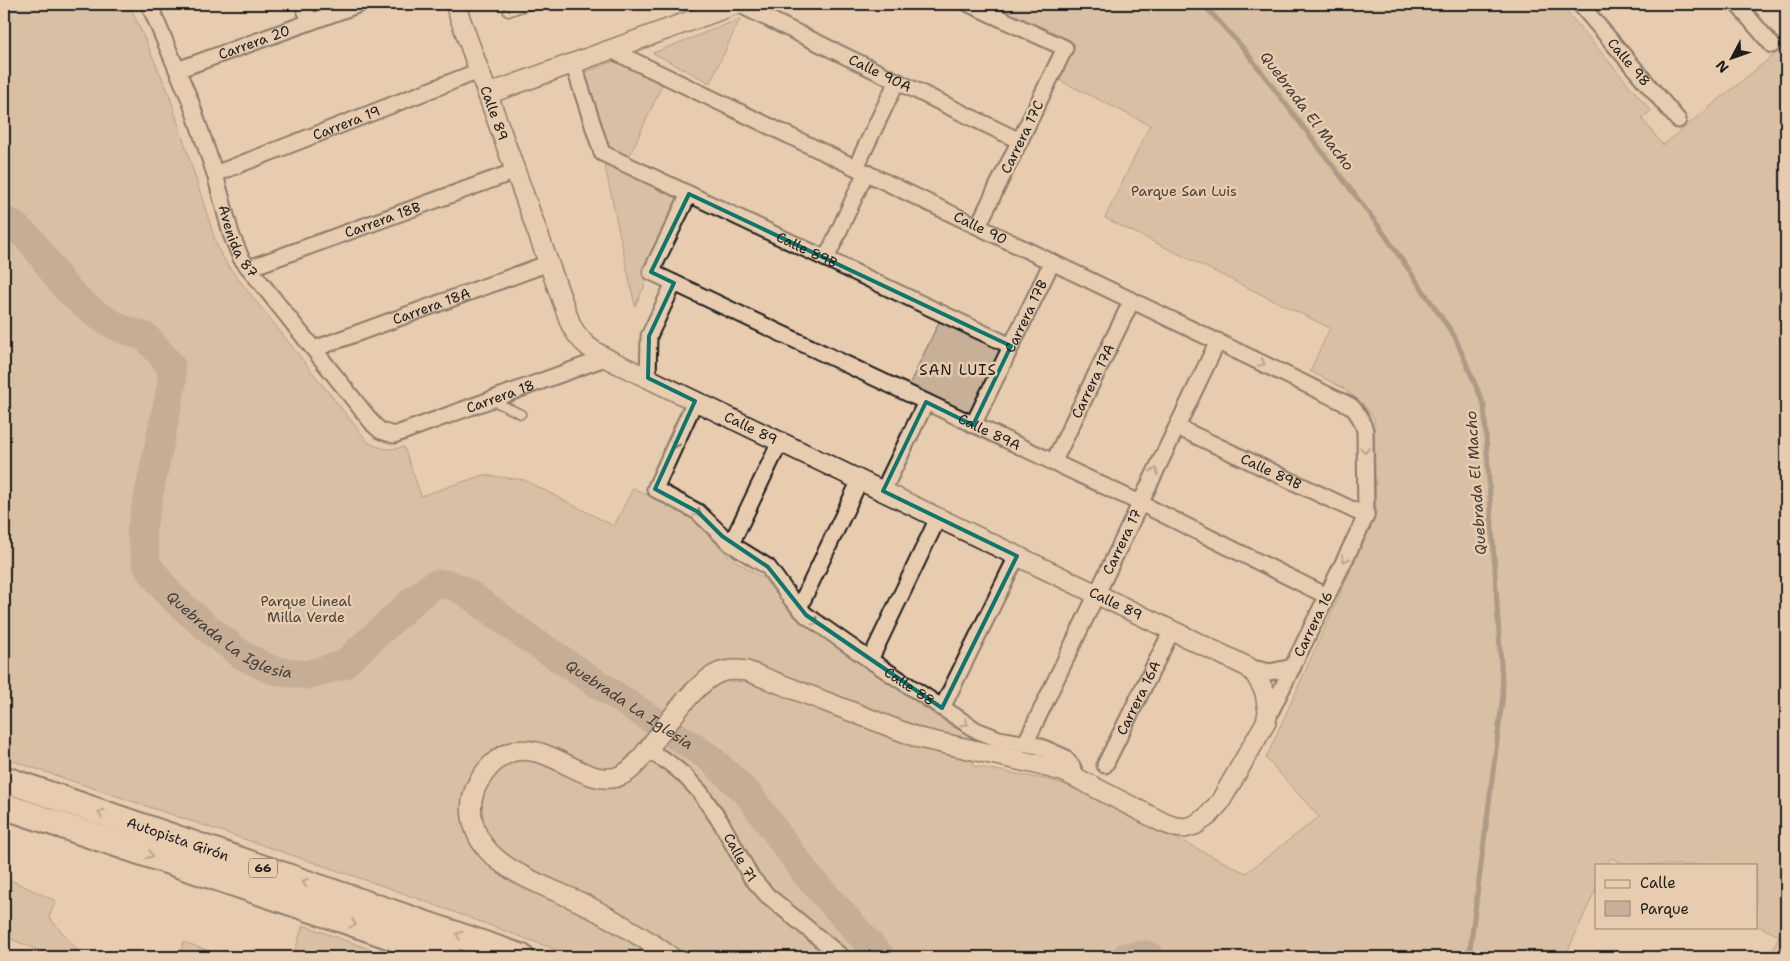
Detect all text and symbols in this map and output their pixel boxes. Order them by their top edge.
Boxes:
street label: Carrera 20 [216,21,292,63]
north arrow [1708,32,1758,82]
street label: Calle 98 [1604,34,1654,90]
water label: Quebrada El Macho [1255,47,1359,175]
street label: Calle 90A [846,50,914,96]
text: N [1712,56,1733,77]
street label: Calle 89 [476,83,513,143]
street label: Carrera 17C [997,97,1047,177]
street label: Carrera 19 [310,101,383,144]
park label: Parque San Luis [1131,182,1237,200]
street label: Carrera 18B [342,197,423,242]
street label: Avenida 87 [215,203,262,281]
street label: Calle 90 [951,207,1010,248]
street label: Calle 89B [773,228,840,272]
street label: Carrera 17B [1000,277,1051,356]
street label: Carrera 18A [390,284,473,328]
street label: Carrera 17A [1067,341,1118,421]
one-way arrow [1257,356,1266,367]
district label: SAN LUIS [919,360,997,380]
street label: Carrera 18 [464,376,537,417]
street label: Calle 89 [721,407,780,448]
street label: Calle 89A [955,409,1024,454]
water label: Quebrada El Macho [1461,410,1491,556]
one-way arrow [671,440,682,449]
one-way arrow [1360,446,1370,454]
street label: Calle 89B [1238,449,1304,493]
one-way arrow [1149,467,1160,476]
street label: Carrera 17 [1098,506,1145,578]
one-way arrow [692,507,701,516]
one-way arrow [1341,554,1351,563]
street label: Calle 89 [1086,583,1145,624]
water label: Quebrada La Iglesia [162,586,294,683]
street label: Carrera 16 [1289,588,1337,660]
park label: Parque Lineal Milla Verde [261,592,352,626]
one-way arrow [810,616,820,625]
water label: Quebrada La Iglesia [562,655,697,754]
street label: Carrera 16A [1112,658,1164,738]
street label: Calle 88 [881,663,939,709]
one-way arrow [960,716,969,726]
one-way arrow [98,809,106,819]
street label: Autopista Girón [124,813,232,865]
street label: Calle 71 [720,830,760,886]
one-way arrow [145,849,153,859]
road number: 66 [249,858,277,878]
legend [1595,864,1758,928]
text: Calle [1640,873,1676,893]
one-way arrow [301,878,309,888]
text: Parque [1640,899,1689,919]
one-way arrow [349,918,357,928]
one-way arrow [455,931,463,941]

